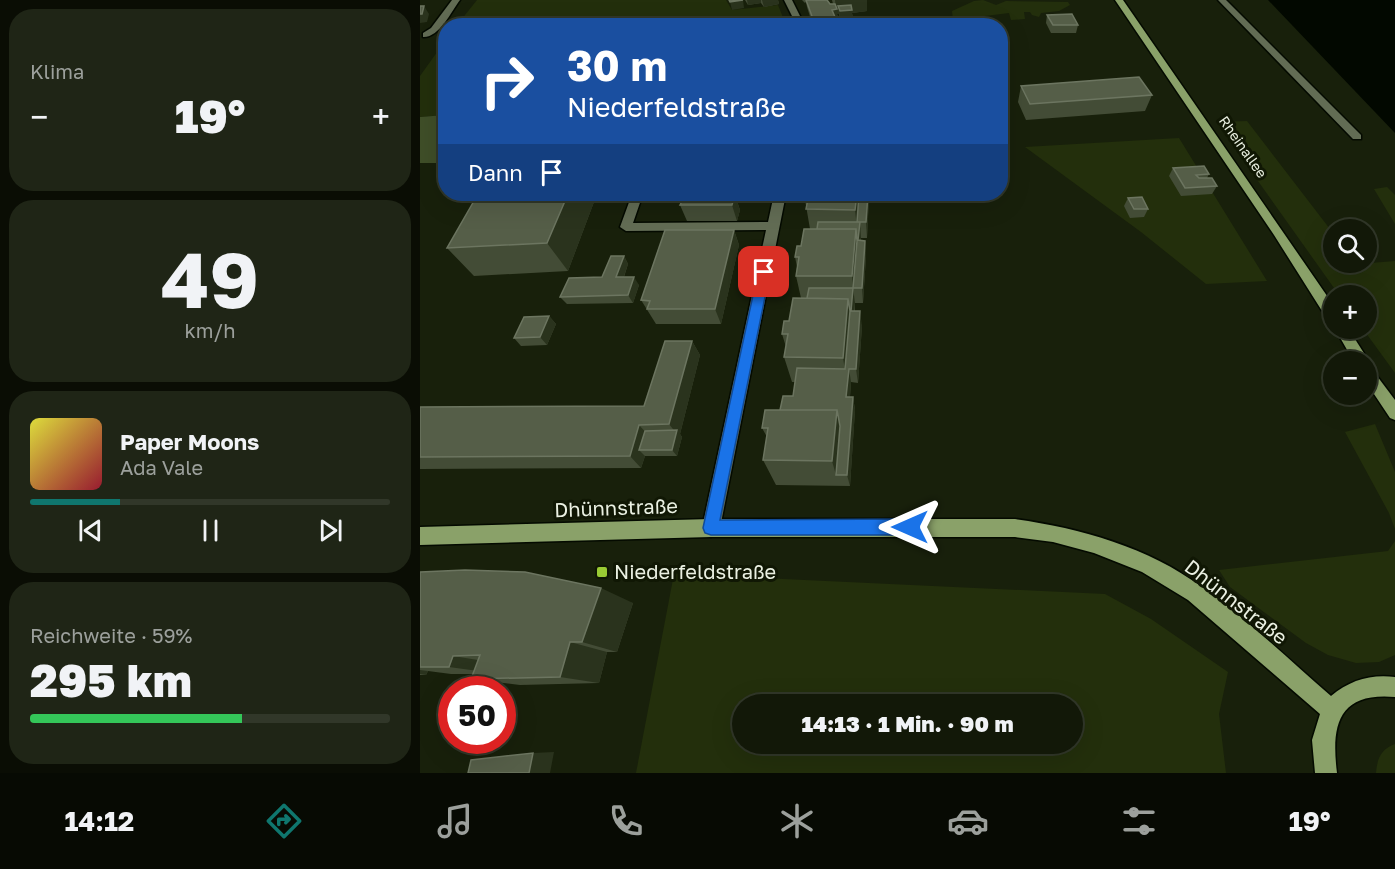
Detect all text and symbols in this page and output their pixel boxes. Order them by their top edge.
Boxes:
text: 30 m [567,40,667,90]
icon: right [468,42,546,120]
text: Klima [30,59,84,83]
text: 19° [175,89,245,143]
text: Niederfeldstraße [567,91,786,123]
text: − [30,97,48,136]
text: + [372,97,390,136]
street label: Rheinallee [1216,113,1271,181]
icon: arrive [535,156,568,189]
text: Dann [468,159,523,186]
map controls [1323,219,1377,405]
button: search [1323,219,1377,273]
text: 49 [161,232,259,325]
pin [738,246,789,297]
icon: arrive [747,255,780,288]
button: + [1323,285,1377,339]
text: km/h [185,318,235,342]
button: − [1323,351,1377,405]
text: Paper Moons [120,428,259,455]
text: Ada Vale [120,455,203,479]
street label: Dhünnstraße [554,493,678,521]
position arrow [878,495,942,559]
icon: previous [74,514,107,547]
icon: pause [194,514,227,547]
icon: next [314,514,347,547]
street label: Dhünnstraße [1180,554,1293,649]
place label: Niederfeldstraße [614,559,776,583]
marker: Niederfeldstraße [595,565,609,579]
text: Reichweite · 59% [30,623,192,647]
text: 295 km [30,653,192,707]
speed limit sign: 50 [438,676,516,754]
text: 14:13 · 1 Min. · 90 m [801,710,1014,737]
icon: directions [263,800,305,842]
icon: music [434,800,476,842]
icon: phone [605,800,647,842]
icon: climate [776,800,818,842]
icon: car [947,800,989,842]
icon: filters [1118,800,1160,842]
text: 14:12 [64,805,134,837]
text: 19° [1289,805,1330,837]

